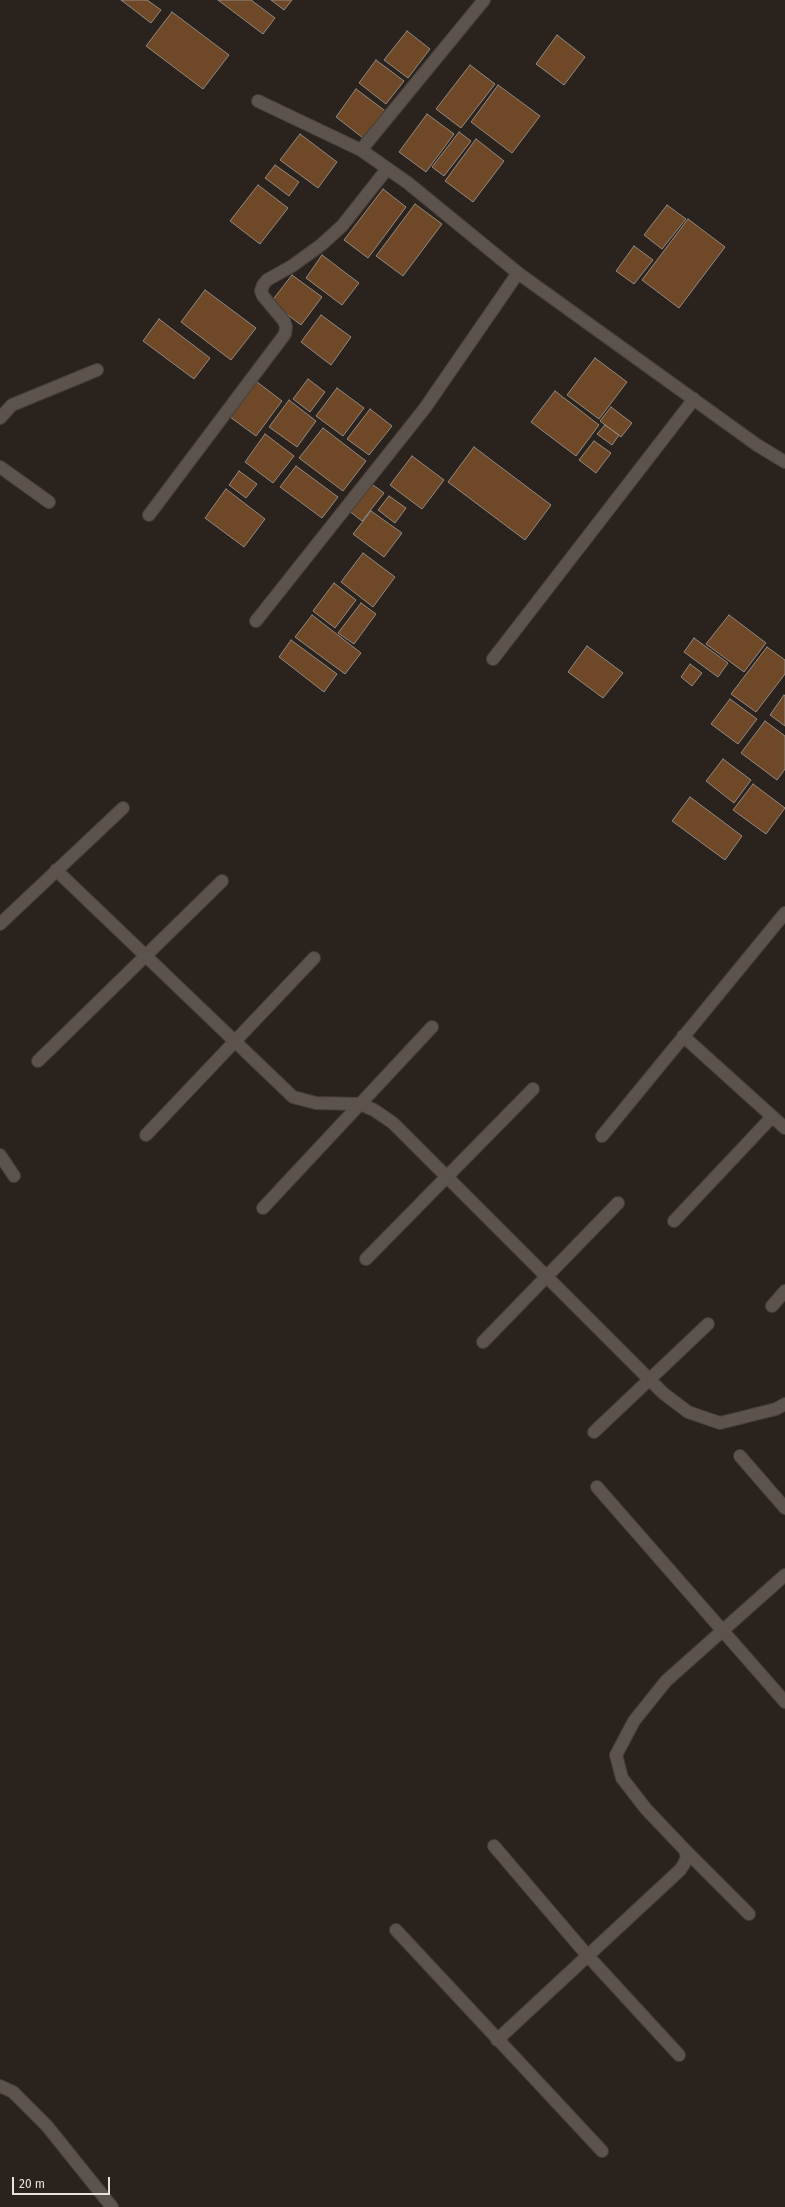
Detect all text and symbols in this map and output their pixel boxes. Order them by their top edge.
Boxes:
scale bar [14,2169,112,2195]
text: 20 m [19,2177,45,2191]

